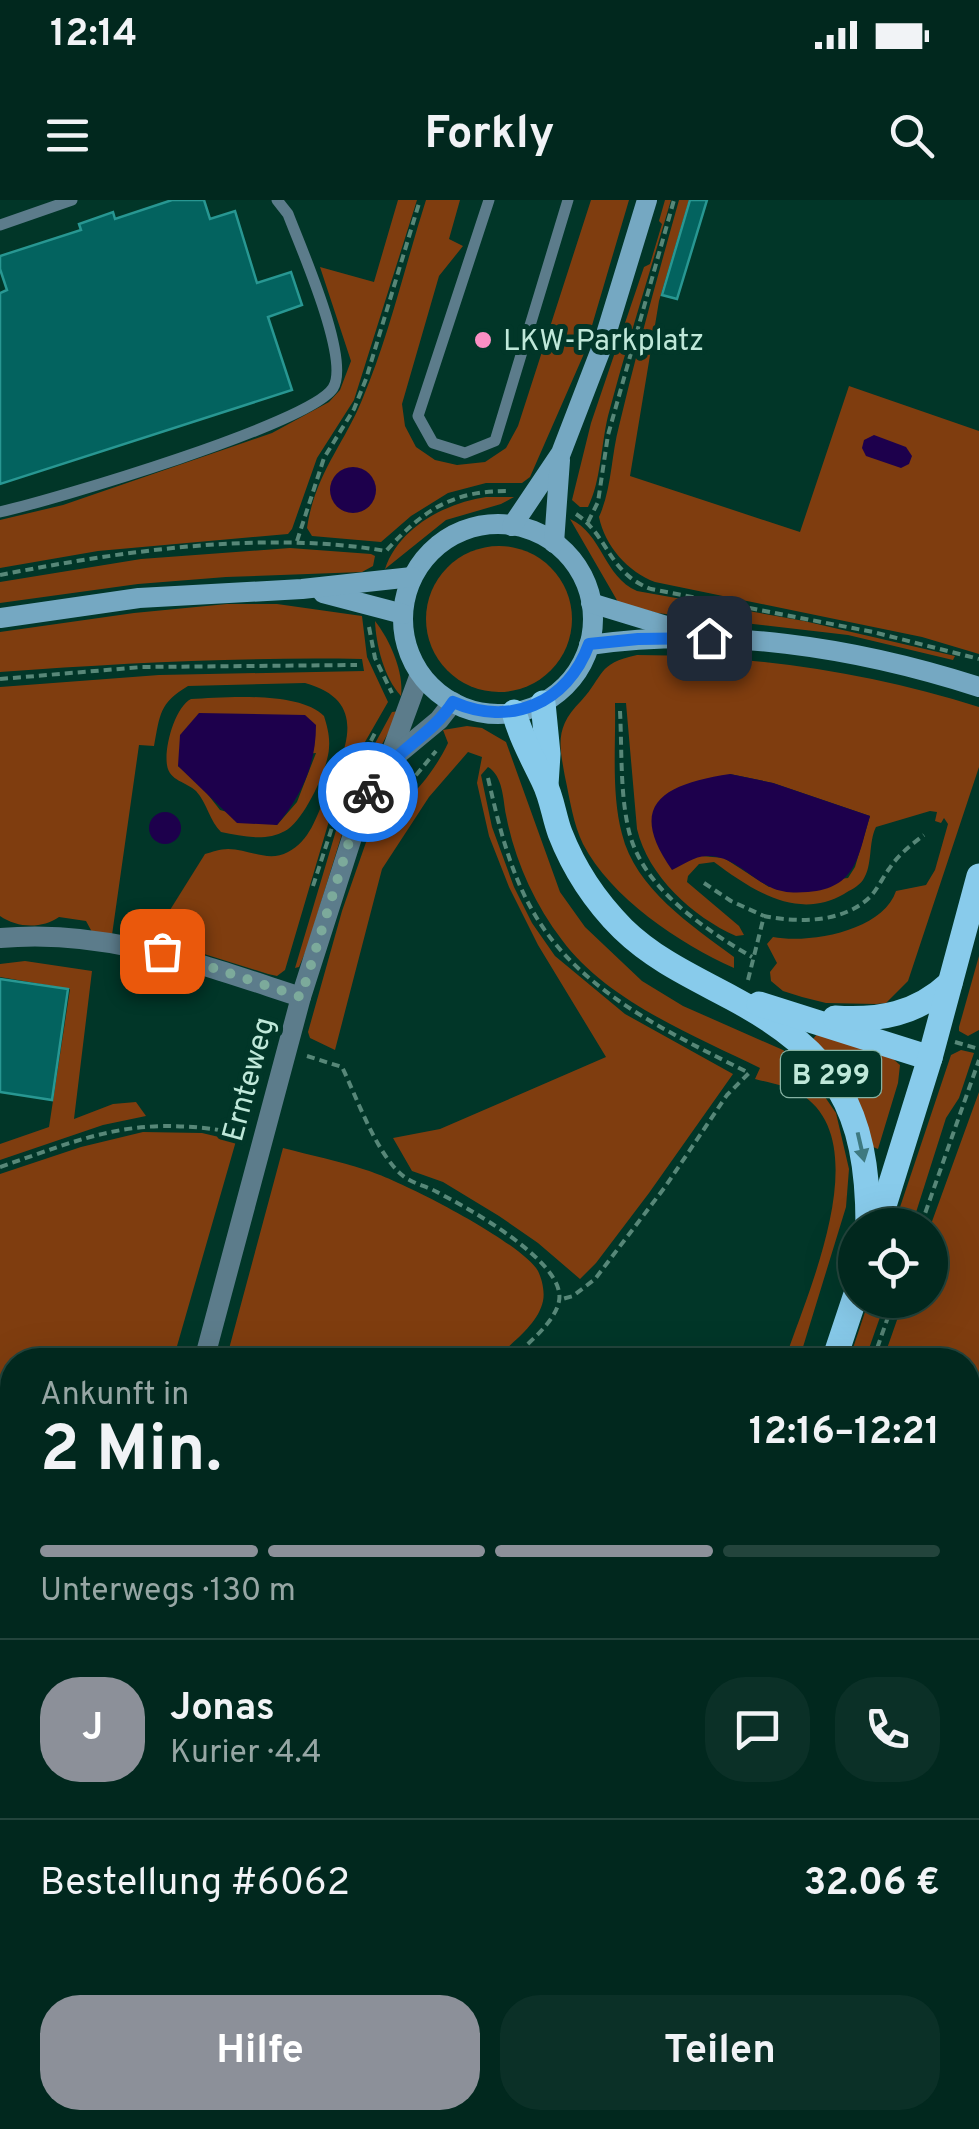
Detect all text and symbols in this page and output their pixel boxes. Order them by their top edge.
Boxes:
text: 12:14 [50,11,137,60]
text: Forkly [425,107,554,164]
icon: menu [40,108,95,163]
icon: search [884,108,939,163]
place label: LKW-Parkplatz [503,324,704,361]
marker: LKW-Parkplatz [472,329,494,351]
pin [667,596,752,681]
icon: home [682,611,737,666]
courier [318,742,418,842]
icon: bike [341,765,396,820]
pin [120,909,205,994]
icon: bag [135,924,190,979]
street label: Ernteweg [216,1013,285,1146]
road number: B 299 [781,1051,881,1097]
one-way arrow [854,1132,869,1163]
map controls [838,1208,948,1318]
button: locate [838,1208,948,1318]
text: Ankunft in [40,1376,189,1416]
text: 12:16–12:21 [749,1409,940,1458]
text: 2 Min. [40,1412,222,1494]
text: Unterwegs · 130 m [40,1572,296,1612]
button: chat [705,1677,810,1782]
button: phone [835,1677,940,1782]
text: Jonas [170,1685,275,1734]
text: J [82,1705,103,1754]
text: Kurier · 4.4 [170,1734,322,1774]
text: Bestellung #6062 [40,1860,350,1909]
text: 32.06 € [804,1860,940,1909]
button: Hilfe [40,1995,480,2110]
button: Teilen [500,1995,940,2110]

